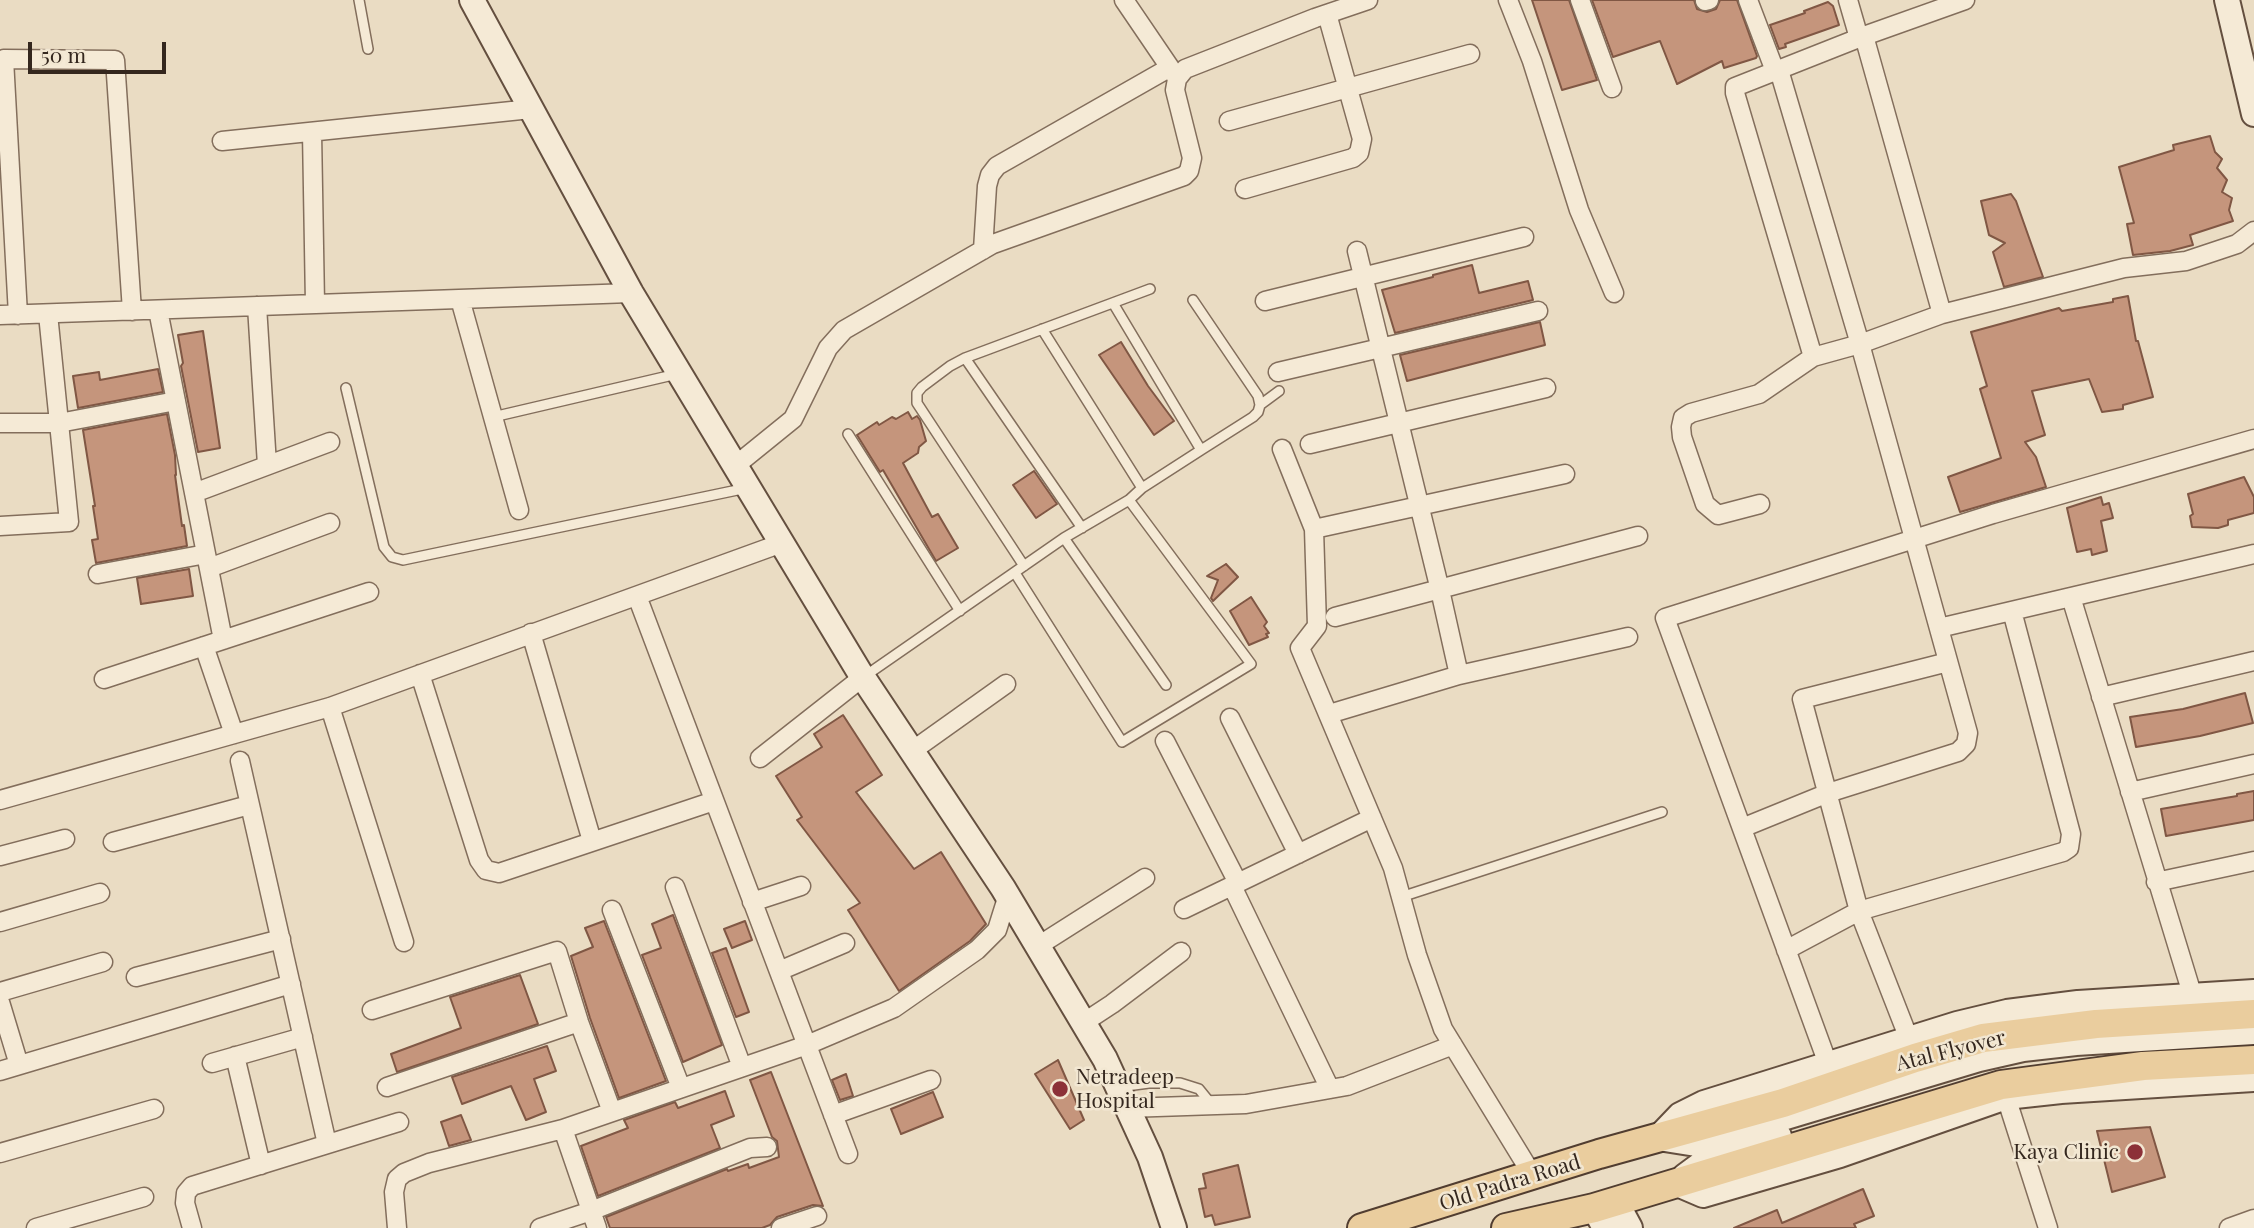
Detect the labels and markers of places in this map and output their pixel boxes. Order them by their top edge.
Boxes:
place label: Netradeep Hospital [1076,1064,1174,1114]
marker: Netradeep Hospital [1050,1079,1070,1099]
place label: Kaya Clinic [2013,1139,2119,1165]
marker: Kaya Clinic [2125,1142,2145,1162]

